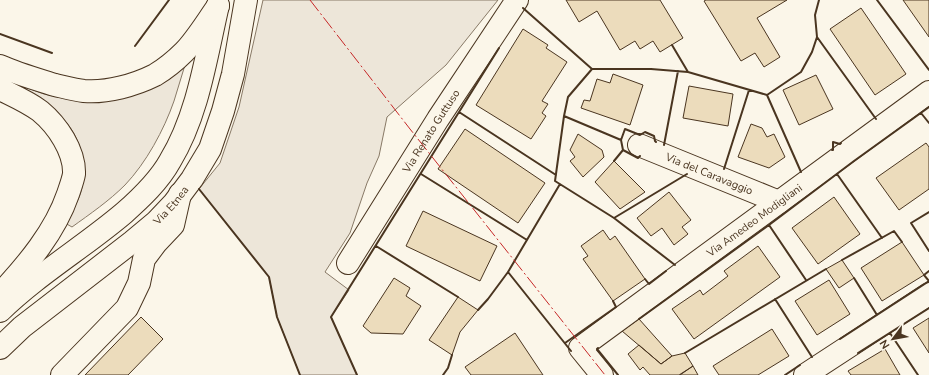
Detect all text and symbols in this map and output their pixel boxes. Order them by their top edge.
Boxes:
street label: Via Renato Guttuso [399,87,464,177]
street label: Via del Caravaggio [662,149,755,199]
street label: Via Amedeo Modigliani [703,181,805,261]
street label: Via Etnea [149,183,192,229]
north arrow [873,319,913,359]
text: N [876,337,893,352]

